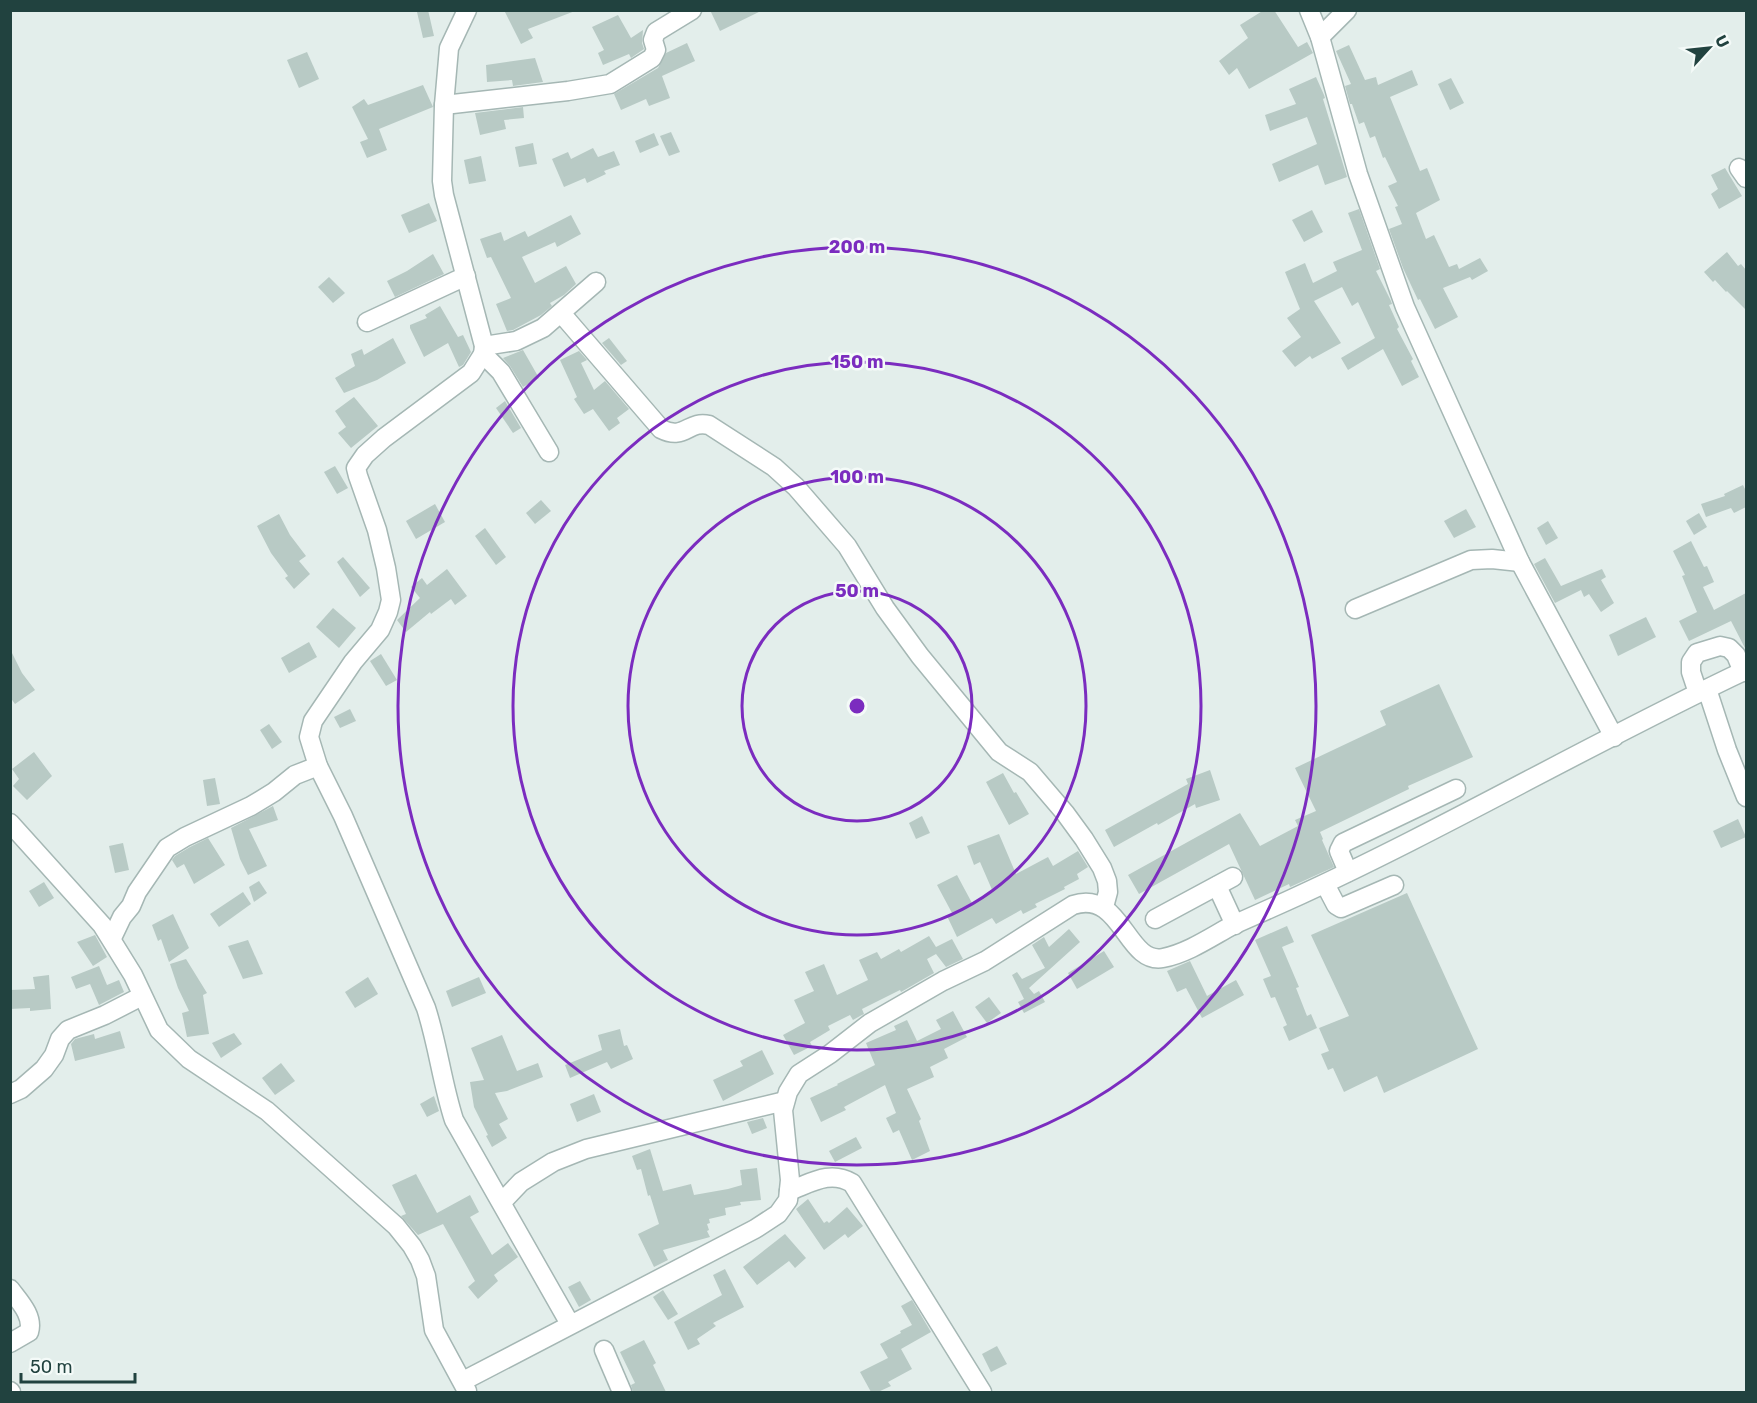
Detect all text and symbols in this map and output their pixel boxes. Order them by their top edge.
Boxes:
north arrow [1679,18,1739,78]
text: U [1711,32,1733,51]
text: 200 m [829,236,885,258]
text: 150 m [830,351,884,373]
text: 100 m [830,466,884,488]
text: 50 m [835,580,879,602]
centre of rings [847,696,867,716]
scale bar [21,1346,135,1384]
text: 50 m [30,1356,73,1378]

